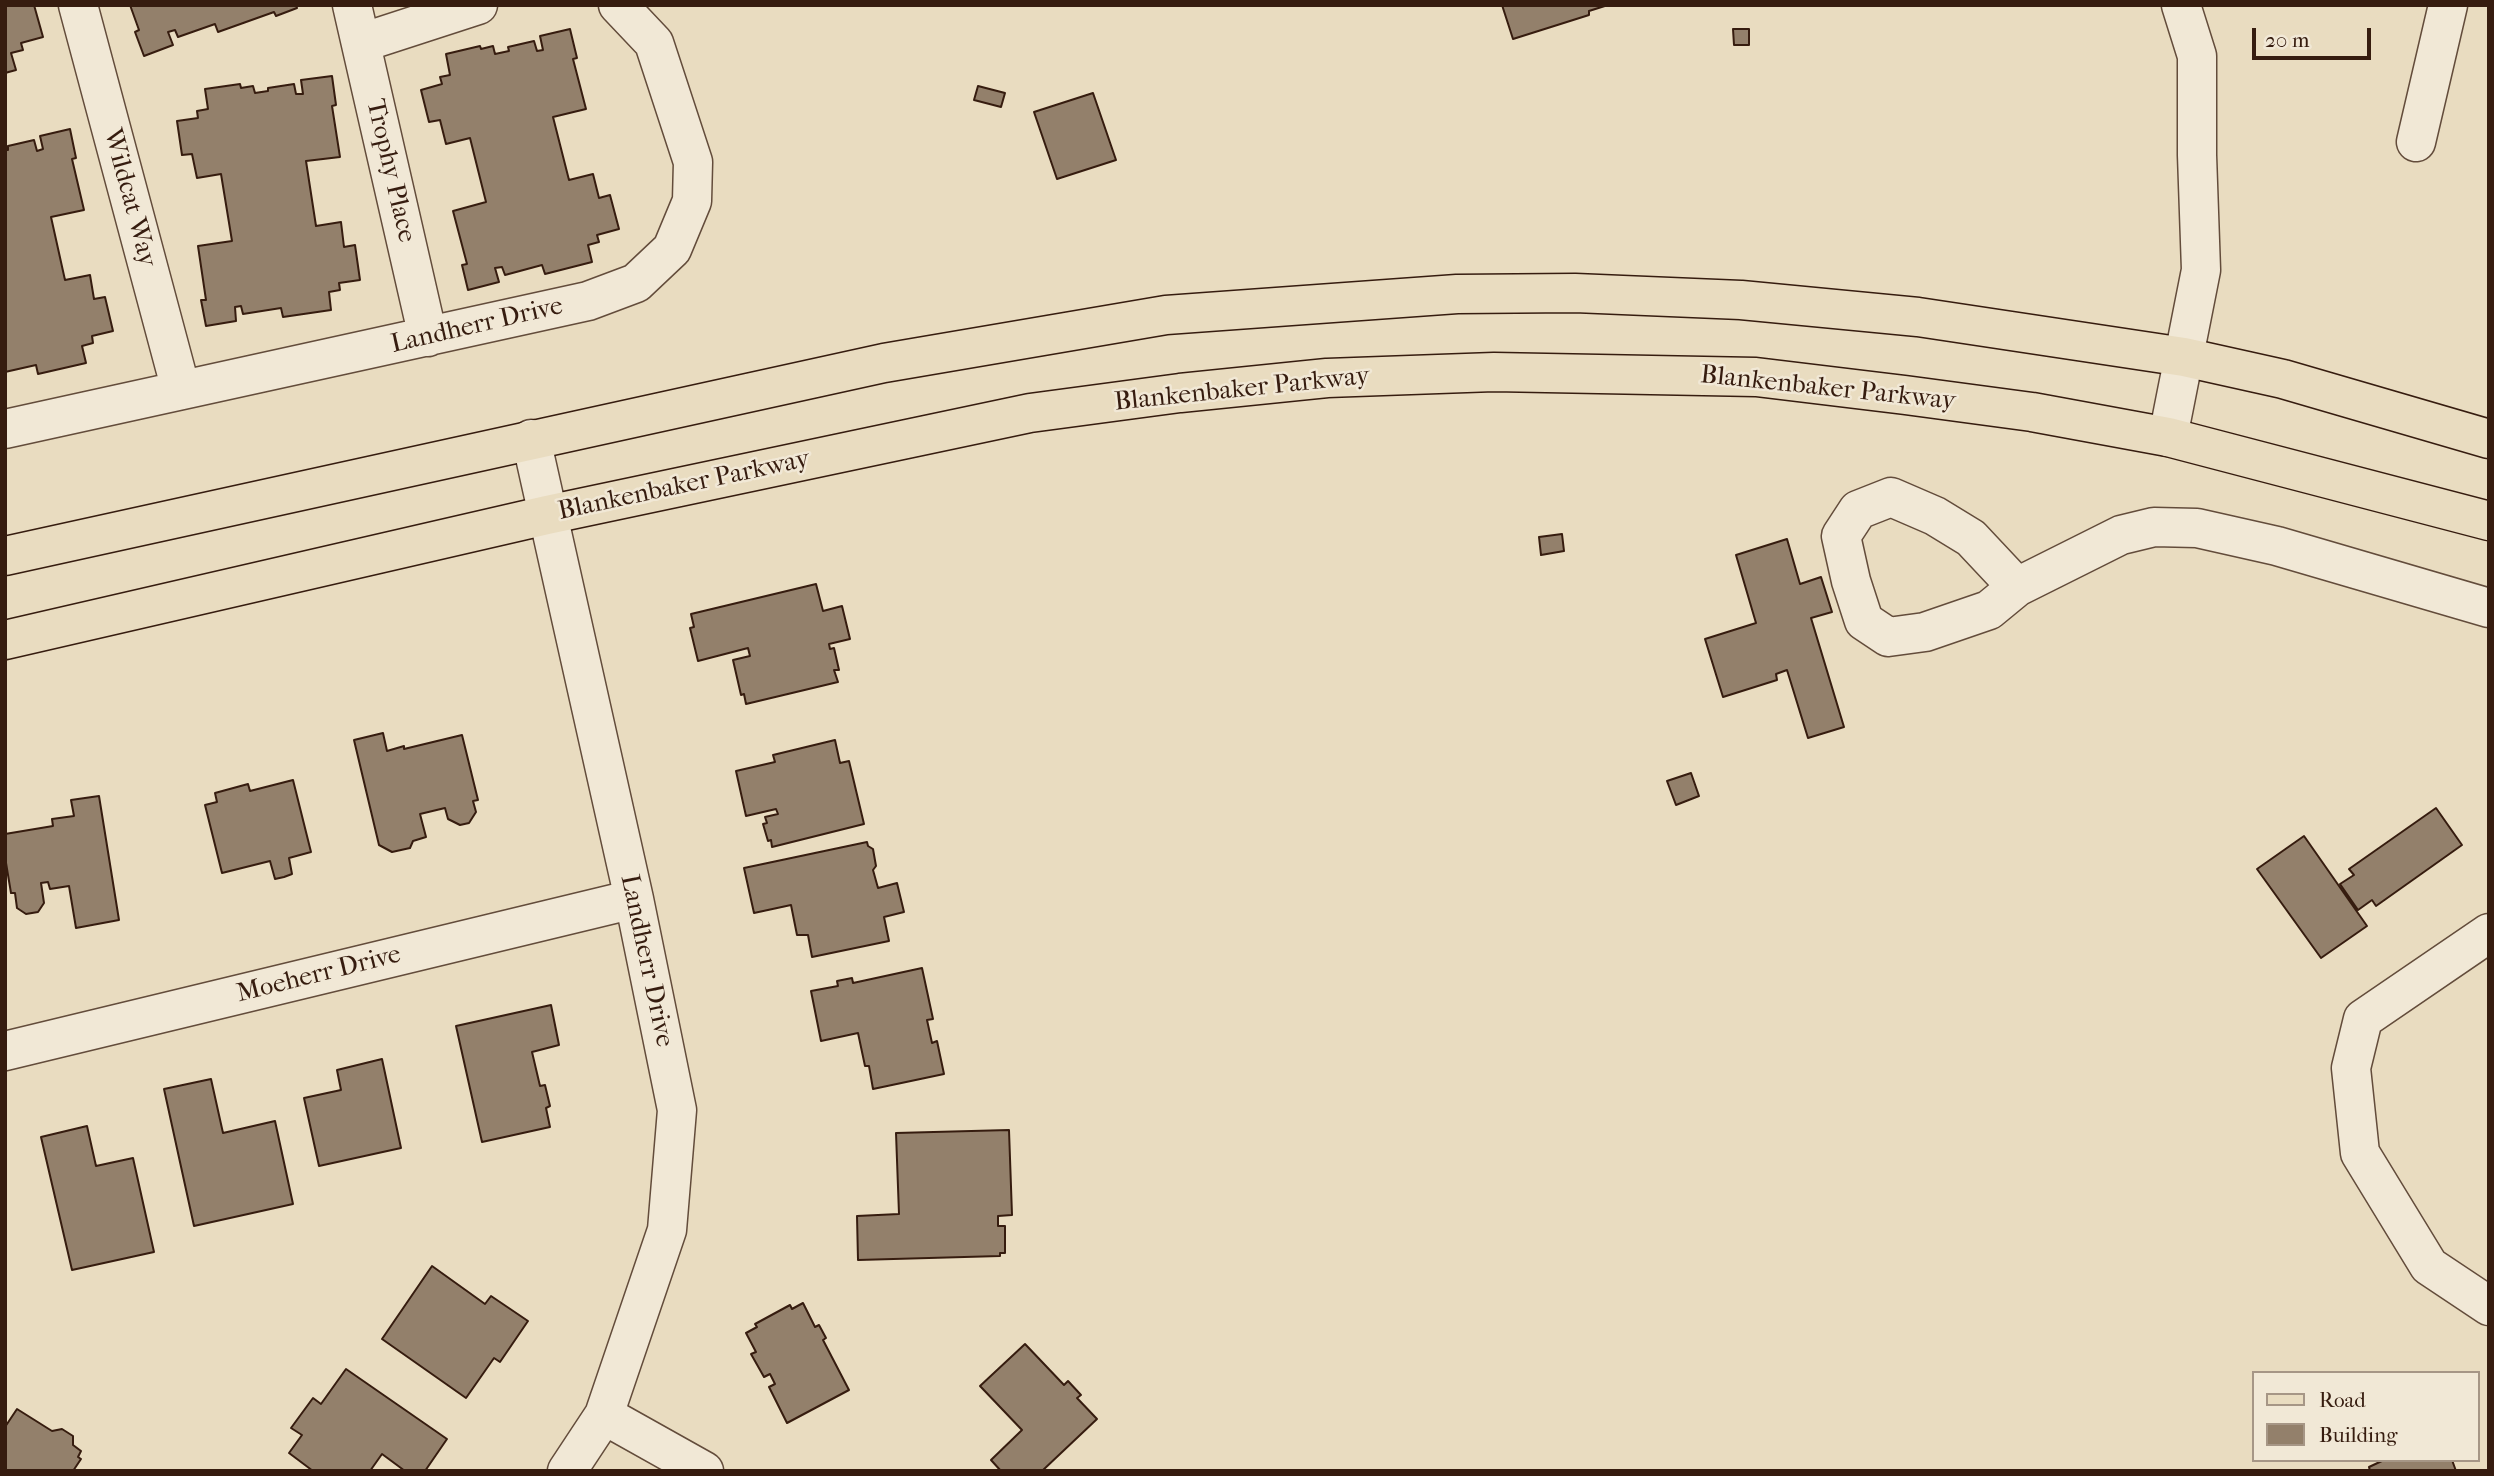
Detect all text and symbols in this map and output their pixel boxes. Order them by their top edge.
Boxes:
scale bar [2256,14,2375,58]
text: 20 m [2265,28,2309,52]
street label: Trophy Place [358,96,422,246]
street label: Wildcat Way [96,125,162,271]
street label: Landherr Drive [388,291,566,361]
street label: Blankenbaker Parkway [1699,360,1957,418]
street label: Blankenbaker Parkway [1113,361,1371,419]
street label: Blankenbaker Parkway [555,444,813,528]
street label: Landherr Drive [613,872,679,1050]
street label: Moeherr Drive [234,940,404,1010]
legend [2252,1371,2480,1462]
text: Road [2319,1388,2366,1412]
text: Building [2319,1423,2397,1447]

